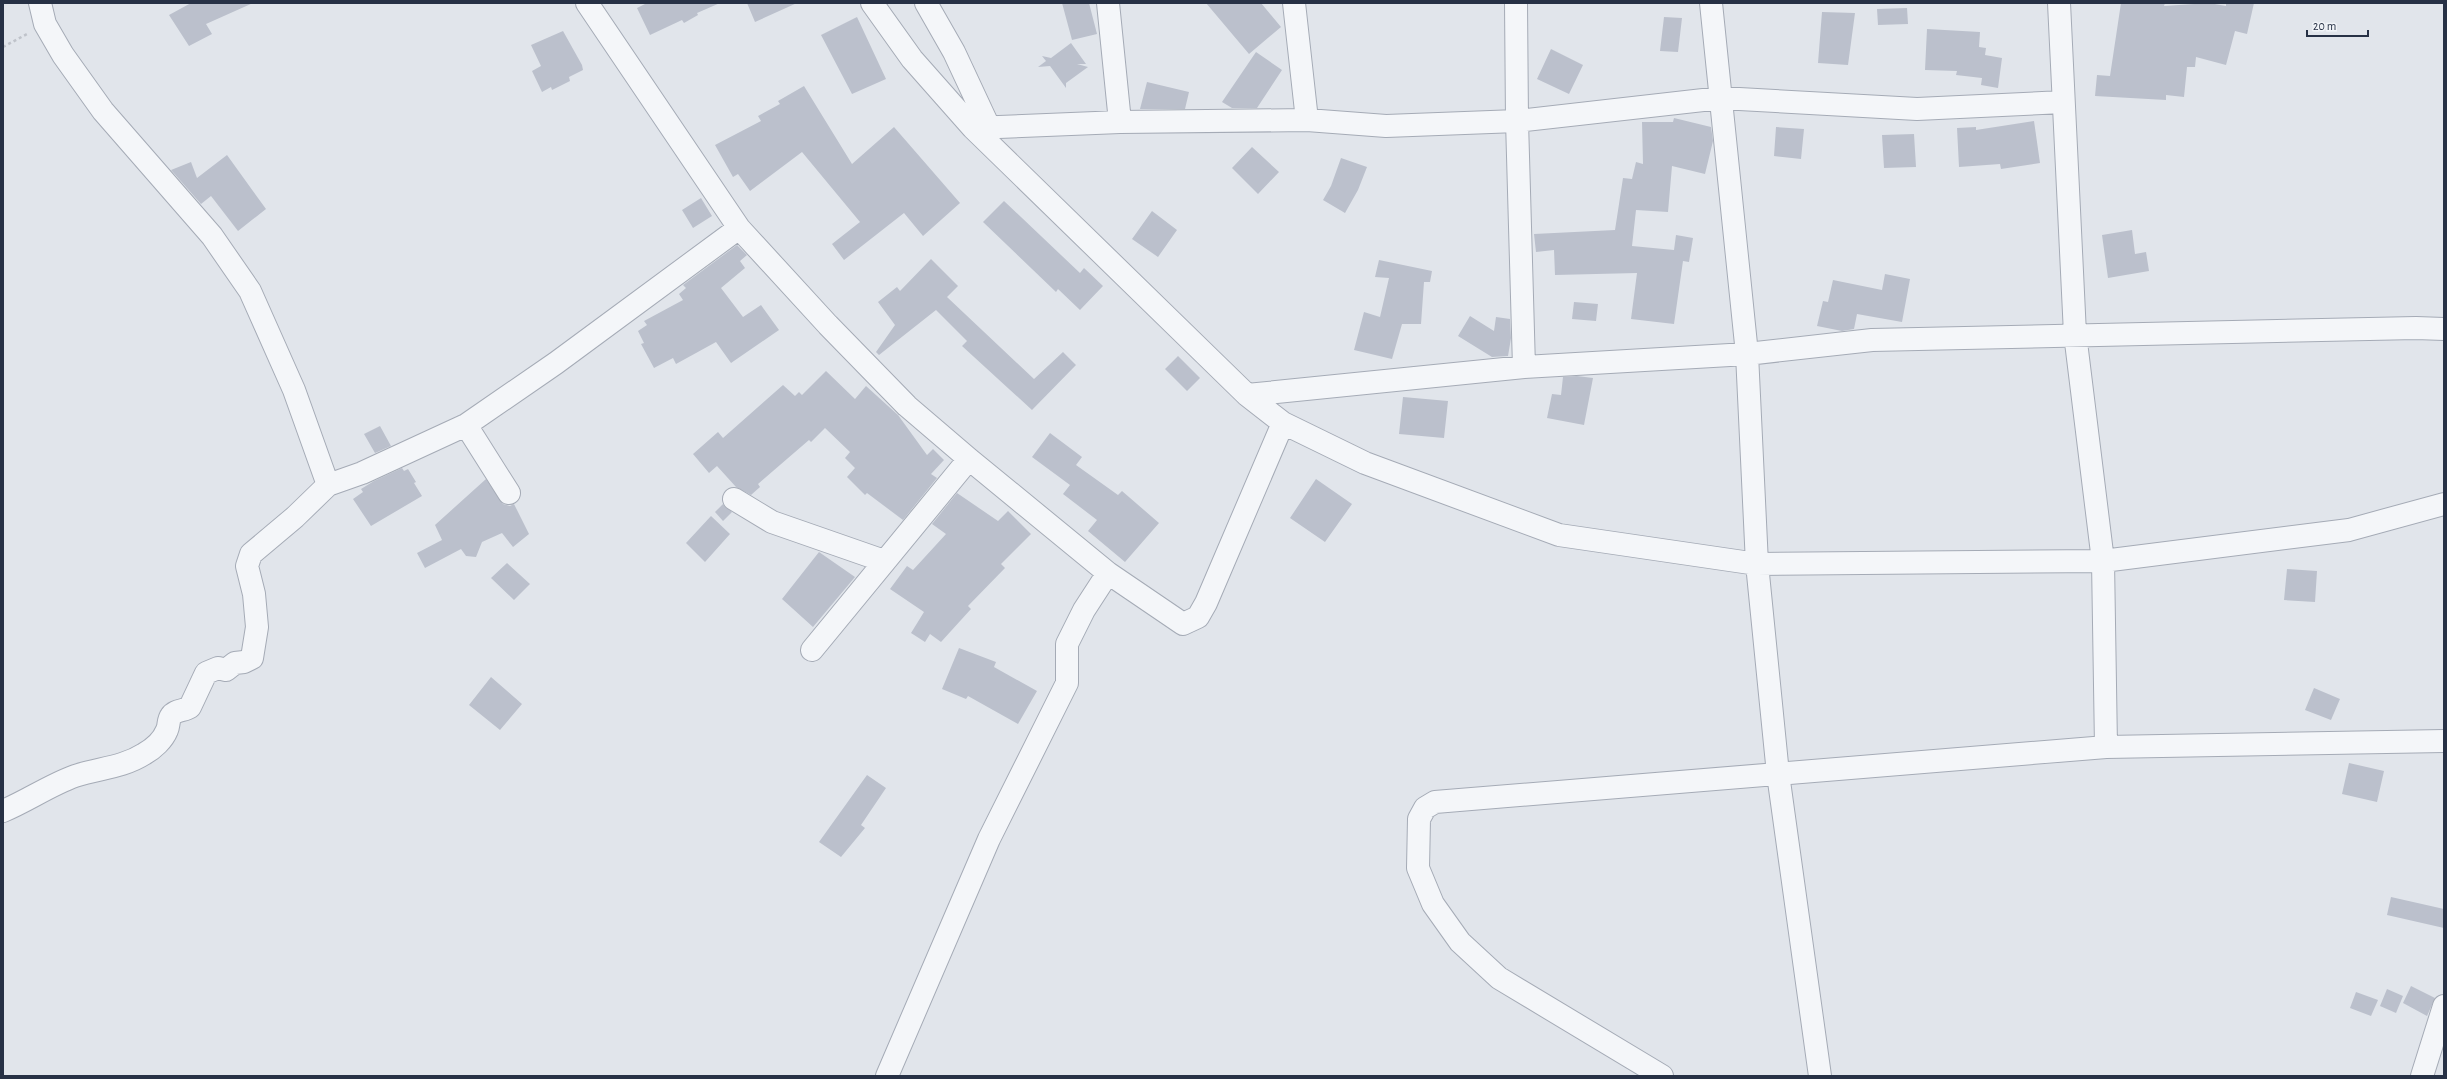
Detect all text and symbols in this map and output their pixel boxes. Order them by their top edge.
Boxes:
scale bar [2307,12,2368,38]
text: 20 m [2313,20,2336,32]

